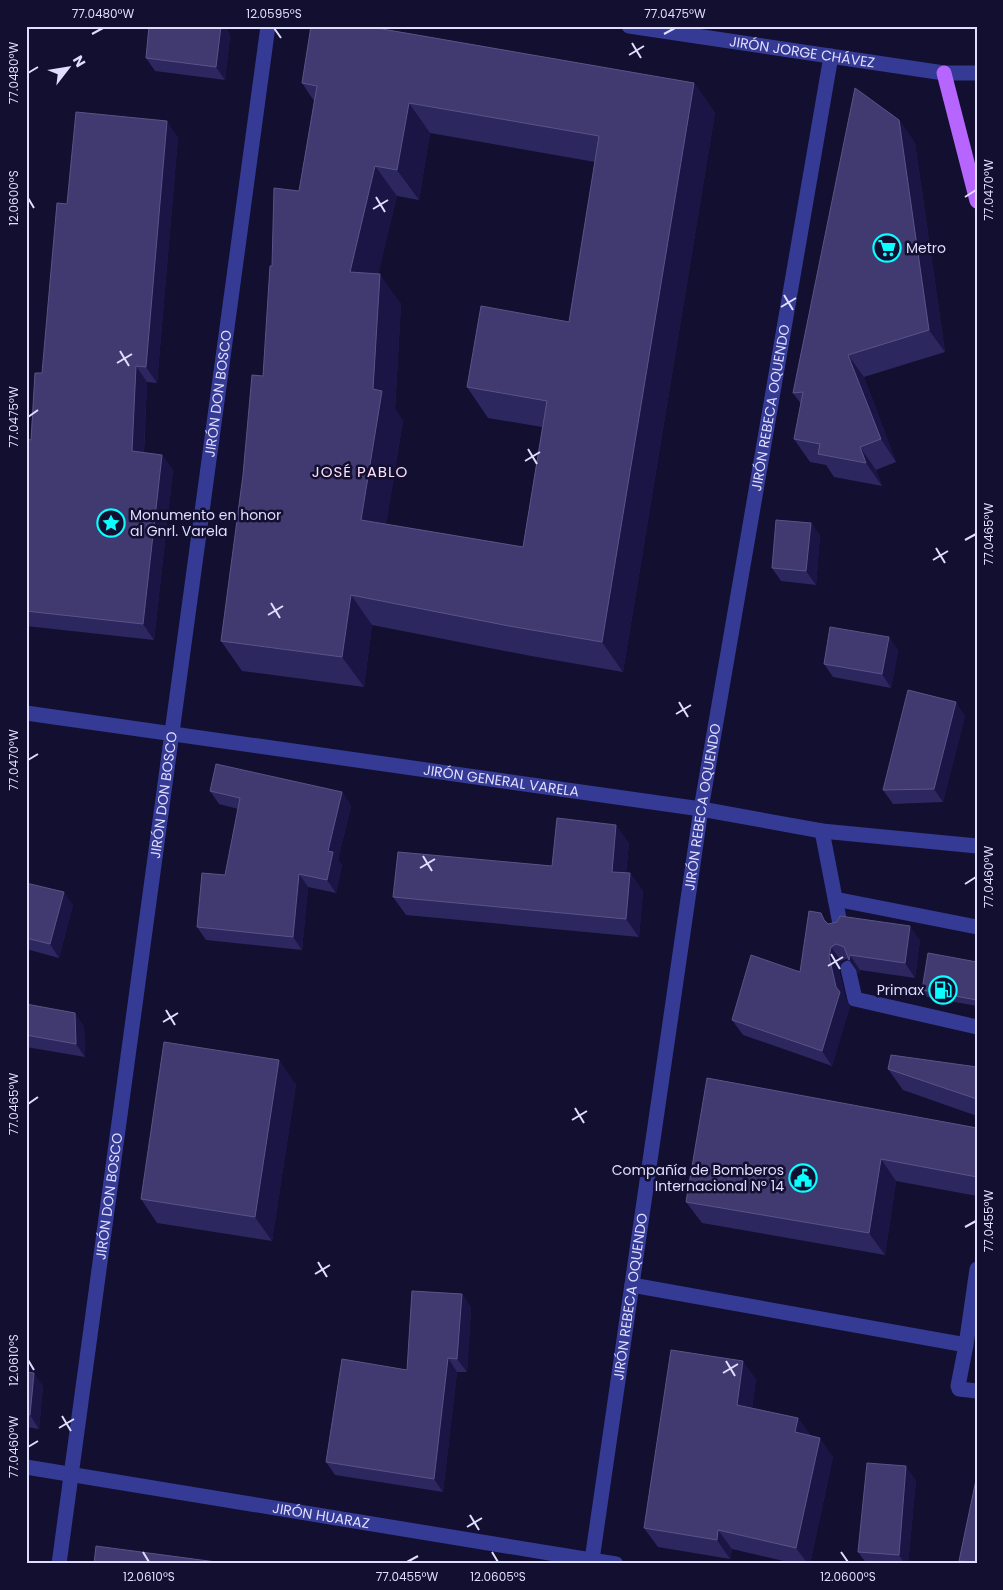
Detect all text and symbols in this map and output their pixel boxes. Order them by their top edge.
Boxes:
text: 77.0480°W [72,5,135,22]
text: 12.0595°S [246,5,302,22]
text: 77.0475°W [644,5,706,22]
street label: JIRÓN JORGE CHÁVEZ [728,31,876,73]
text: 77.0480°W [5,41,22,104]
north arrow [42,42,92,92]
text: N [68,52,90,71]
text: 77.0470°W [980,159,997,221]
text: 12.0600°S [5,170,22,226]
supermarket icon: Metro [872,233,902,263]
place label: Metro [906,238,946,258]
street label: JIRÓN REBECA OQUENDO [746,323,794,493]
street label: JIRÓN DON BOSCO [199,329,237,459]
text: 77.0475°W [5,386,22,448]
district label: JOSÉ PABLO [312,461,408,482]
text: 77.0465°W [980,502,997,565]
place label: Monumento en honor al Gnrl. Varela [130,505,281,541]
place icon: Monumento en honor al Gnrl. Varela [96,508,126,538]
street label: JIRÓN REBECA OQUENDO [679,722,726,892]
text: 77.0470°W [5,729,22,791]
street label: JIRÓN DON BOSCO [145,730,182,860]
street label: JIRÓN GENERAL VARELA [422,760,580,802]
text: 77.0460°W [980,845,997,908]
fuel station icon: Primax [928,975,958,1005]
place label: Primax [877,980,924,1000]
text: 77.0465°W [5,1072,22,1135]
street label: JIRÓN DON BOSCO [90,1132,127,1261]
place label: Compañía de Bomberos Internacional Nº 14 [612,1160,784,1196]
public building icon: Compañía de Bomberos Internacional Nº 14 [788,1163,818,1193]
text: 77.0455°W [980,1190,997,1252]
street label: JIRÓN REBECA OQUENDO [608,1212,652,1382]
text: 12.0610°S [5,1334,22,1386]
text: 77.0460°W [5,1415,22,1478]
street label: JIRÓN HUARAZ [271,1498,371,1533]
text: 12.0610°S [123,1568,175,1585]
text: 77.0455°W [376,1568,438,1585]
text: 12.0605°S [470,1568,526,1585]
text: 12.0600°S [820,1568,876,1585]

